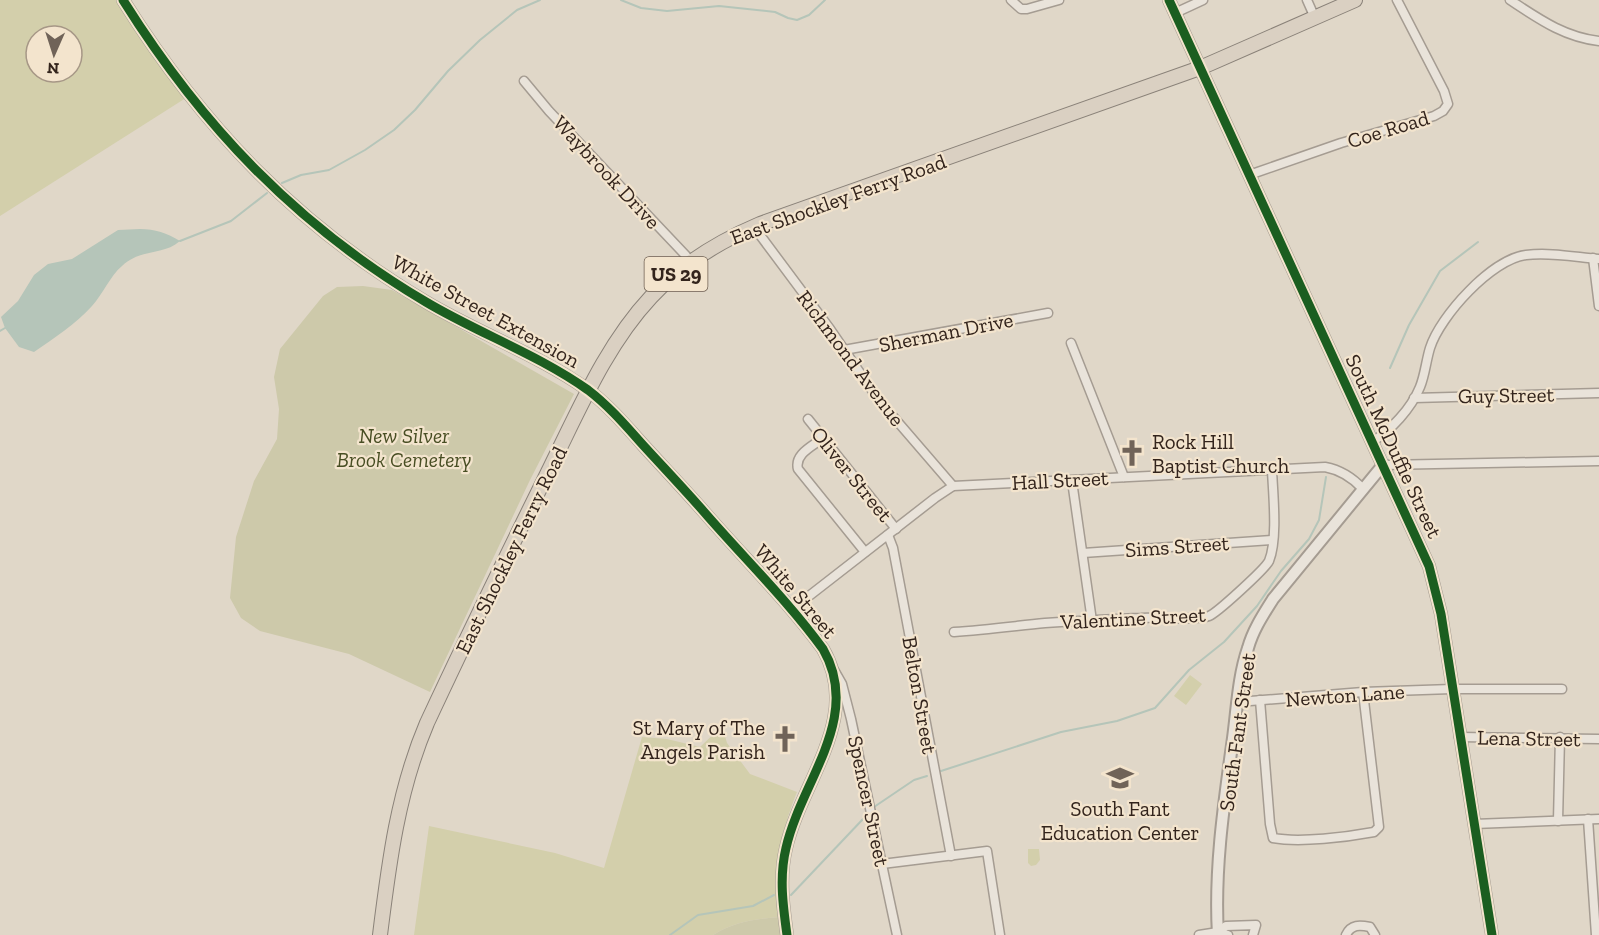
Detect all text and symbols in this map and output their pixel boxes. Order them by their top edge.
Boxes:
north arrow [24,24,84,84]
text: N [47,59,60,78]
street label: Coe Road [1344,105,1432,153]
street label: Waybrook Drive [548,110,666,234]
street label: East Shockley Ferry Road [727,148,950,250]
street label: White Street Extension [388,249,584,373]
road number: US 29 [644,257,708,291]
street label: Richmond Avenue [792,285,910,431]
street label: Sherman Drive [877,307,1015,357]
street label: South McDuffie Street [1340,350,1448,542]
street label: Guy Street [1458,382,1555,408]
street label: Oliver Street [806,421,898,527]
park label: New Silver Brook Cemetery [337,423,472,472]
place label: Rock Hill Baptist Church [1152,429,1289,478]
church icon: Rock Hill Baptist Church [1117,438,1147,468]
street label: East Shockley Ferry Road [450,442,572,658]
street label: Hall Street [1011,465,1109,495]
street label: Sims Street [1124,530,1230,562]
street label: White Street [749,539,843,643]
street label: Valentine Street [1059,602,1207,634]
street label: Belton Street [897,634,943,756]
street label: South Fant Street [1214,651,1260,813]
street label: Newton Lane [1284,678,1406,712]
place label: St Mary of The Angels Parish [632,715,765,764]
church icon: St Mary of The Angels Parish [770,724,800,754]
street label: Lena Street [1477,725,1581,751]
street label: Spencer Street [843,733,895,869]
school or university icon: South Fant Education Center [1105,763,1135,793]
place label: South Fant Education Center [1041,796,1199,845]

